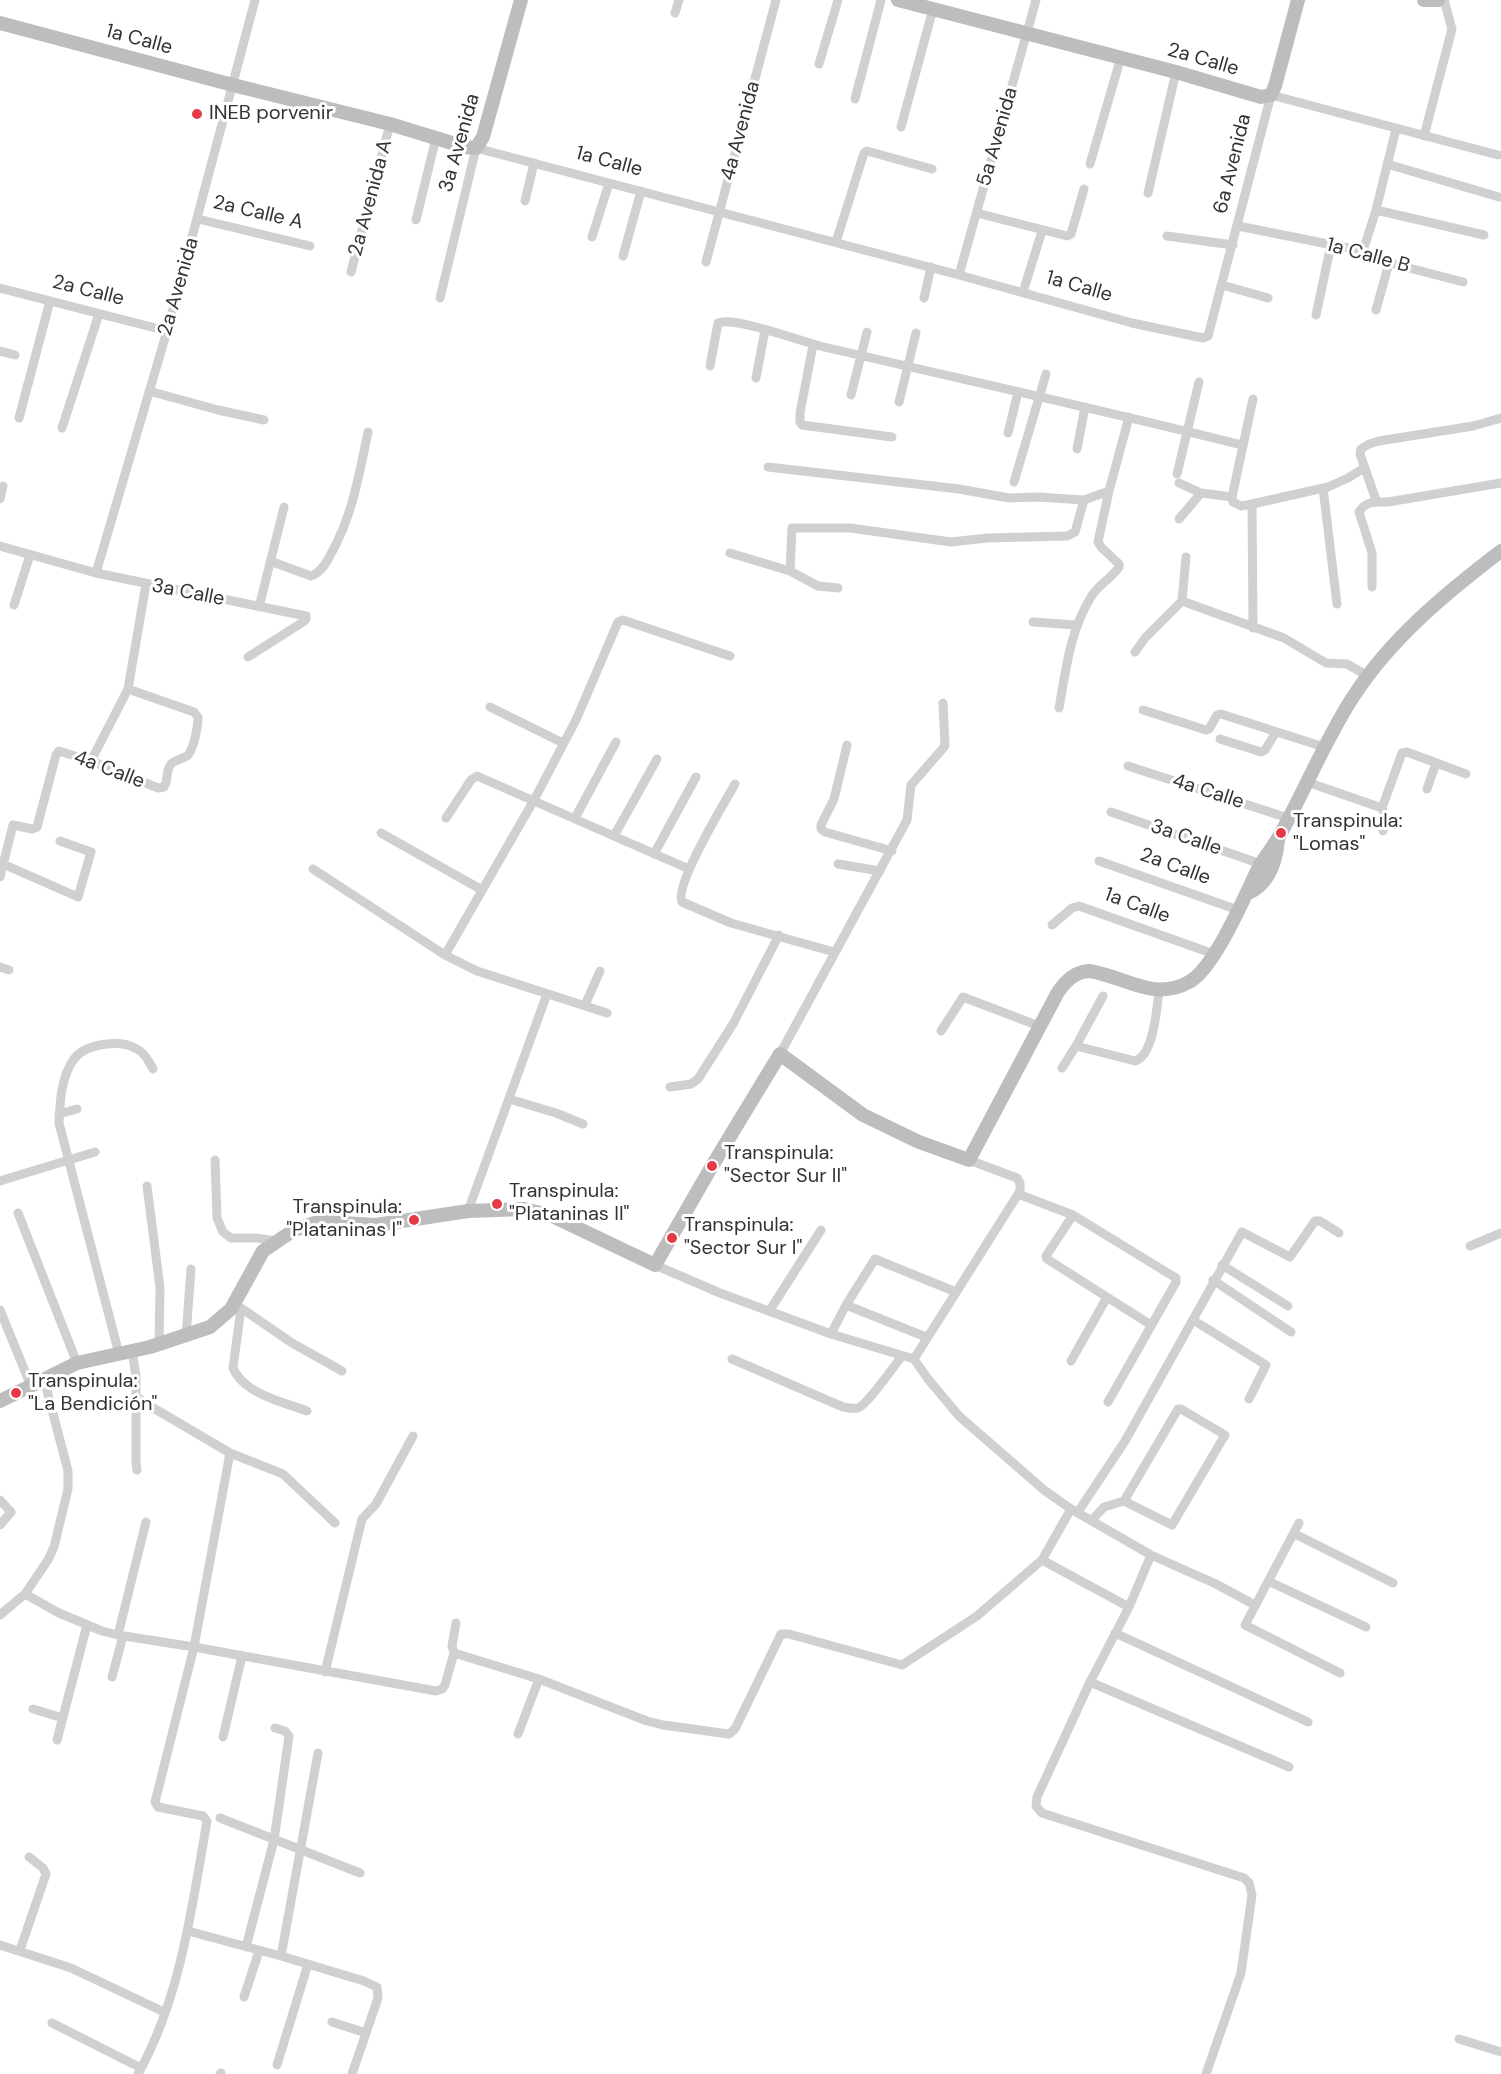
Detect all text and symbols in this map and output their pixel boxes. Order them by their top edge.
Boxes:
street label: 1a Calle [103,20,175,60]
street label: 2a Calle [1165,38,1241,82]
street label: 4a Avenida [716,79,766,183]
street label: 5a Avenida [972,85,1024,189]
street label: 3a Avenida [434,91,486,195]
place label: INEB porvenir [209,102,333,126]
marker: INEB porvenir [190,107,204,121]
street label: 6a Avenida [1209,112,1257,216]
street label: 2a Avenida A [344,137,398,259]
street label: 1a Calle [573,142,645,182]
street label: 2a Calle A [211,191,305,235]
street label: 1a Calle B [1324,233,1412,279]
street label: 2a Avenida [154,235,204,339]
street label: 1a Calle [1043,266,1115,308]
street label: 2a Calle [50,270,126,312]
street label: 3a Calle [150,574,226,612]
street label: 4a Calle [70,746,148,794]
street label: 4a Calle [1169,769,1247,815]
place label: Transpinula: "Lomas" [1293,810,1403,857]
street label: 3a Calle [1147,815,1225,861]
marker: Transpinula: "Lomas" [1274,826,1288,840]
street label: 2a Calle [1136,843,1214,891]
street label: 1a Calle [1101,883,1173,929]
place label: Transpinula: "Sector Sur II" [724,1142,847,1189]
marker: Transpinula: "Sector Sur II" [705,1159,719,1173]
place label: Transpinula: "Plataninas II" [509,1180,629,1227]
place label: Transpinula: "Plataninas I" [286,1196,402,1243]
marker: Transpinula: "Plataninas II" [490,1197,504,1211]
marker: Transpinula: "Plataninas I" [407,1213,421,1227]
place label: Transpinula: "Sector Sur I" [684,1214,802,1261]
marker: Transpinula: "Sector Sur I" [665,1231,679,1245]
place label: Transpinula: "La Bendición" [28,1370,157,1417]
marker: Transpinula: "La Bendición" [9,1386,23,1400]

